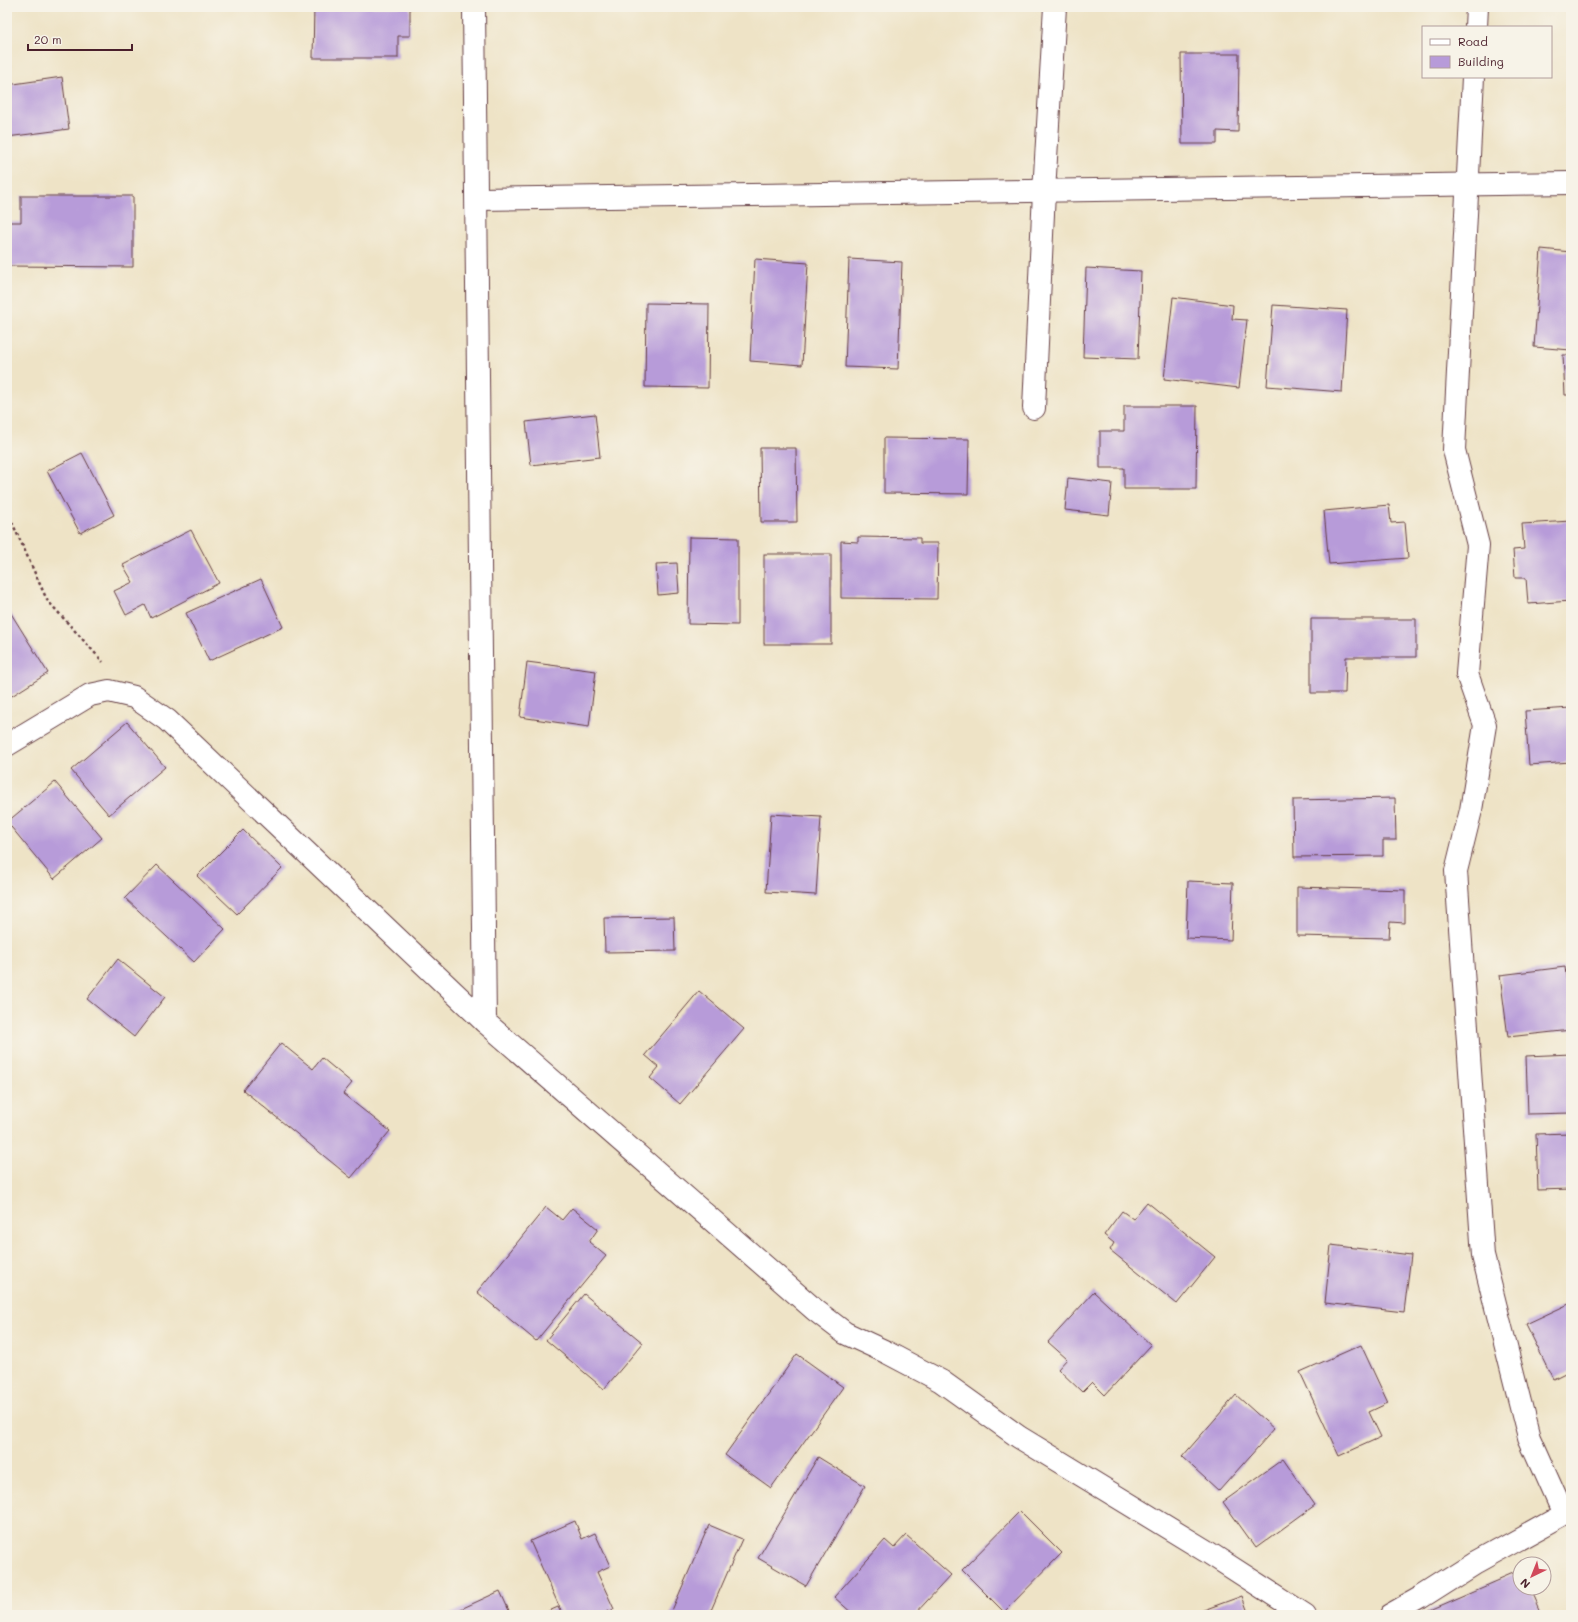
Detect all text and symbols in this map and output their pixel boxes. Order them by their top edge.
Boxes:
scale bar [28,26,132,52]
legend [1422,26,1552,78]
text: 20 m [34,31,62,47]
text: Road [1458,33,1488,49]
text: Building [1458,53,1504,69]
north arrow [1512,1556,1552,1596]
text: N [1517,1575,1533,1592]

